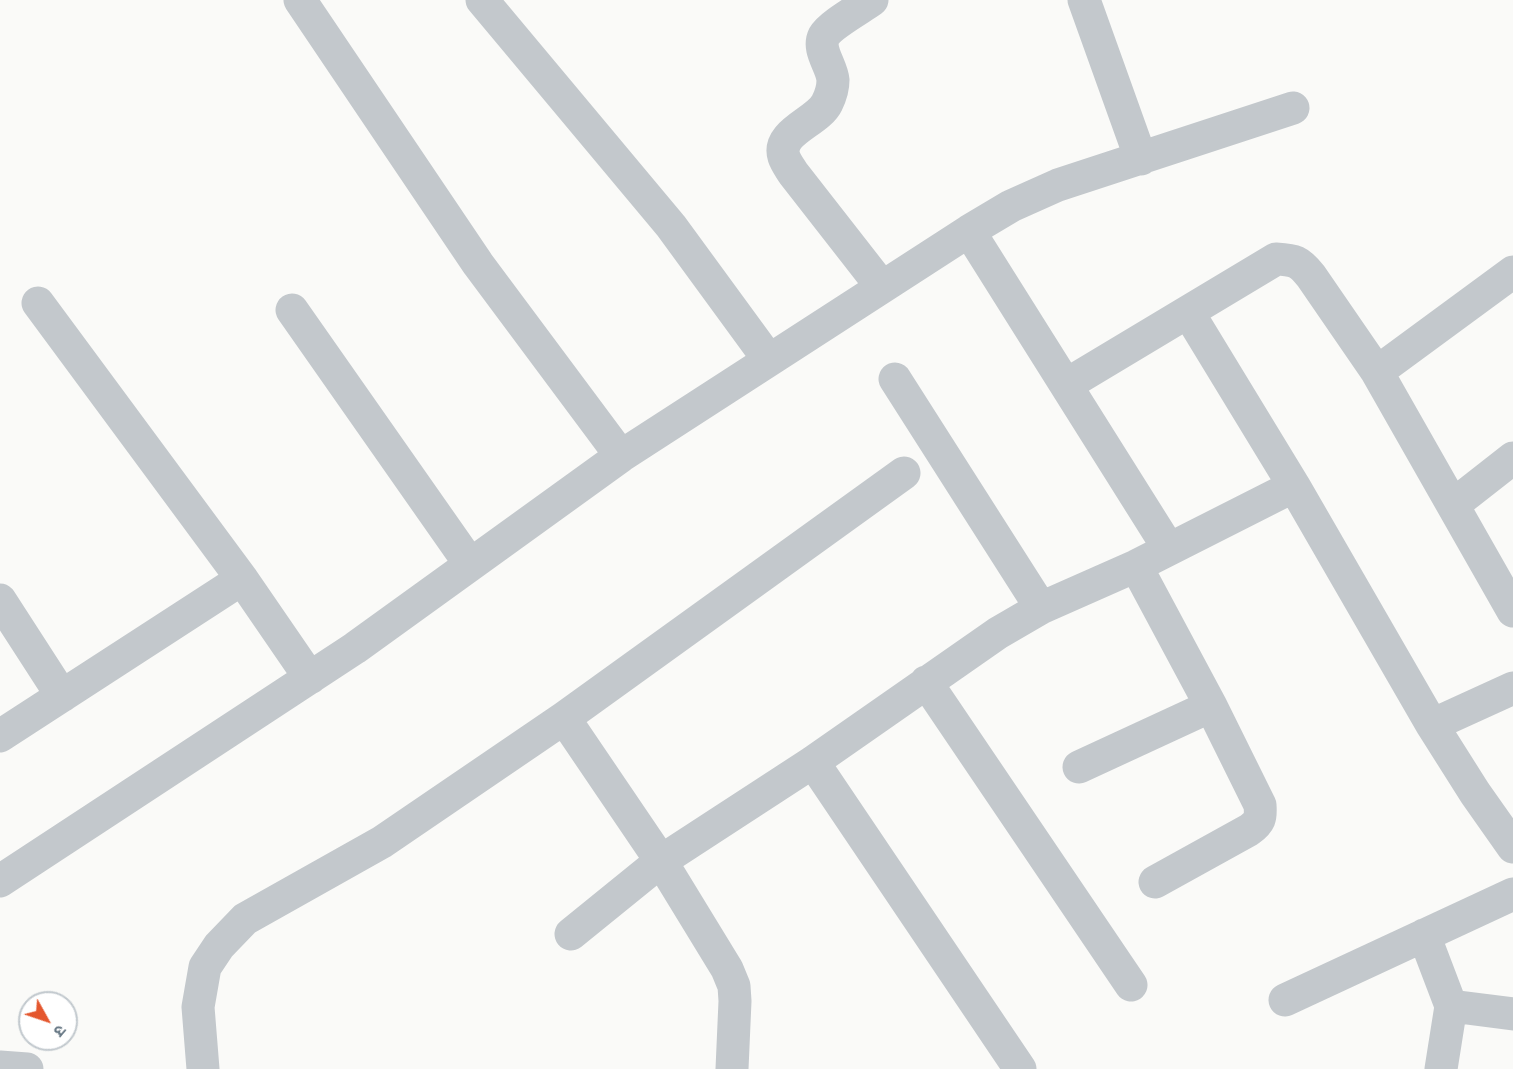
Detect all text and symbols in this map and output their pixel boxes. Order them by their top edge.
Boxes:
north arrow [18,991,78,1051]
text: उ [50,1022,71,1041]

